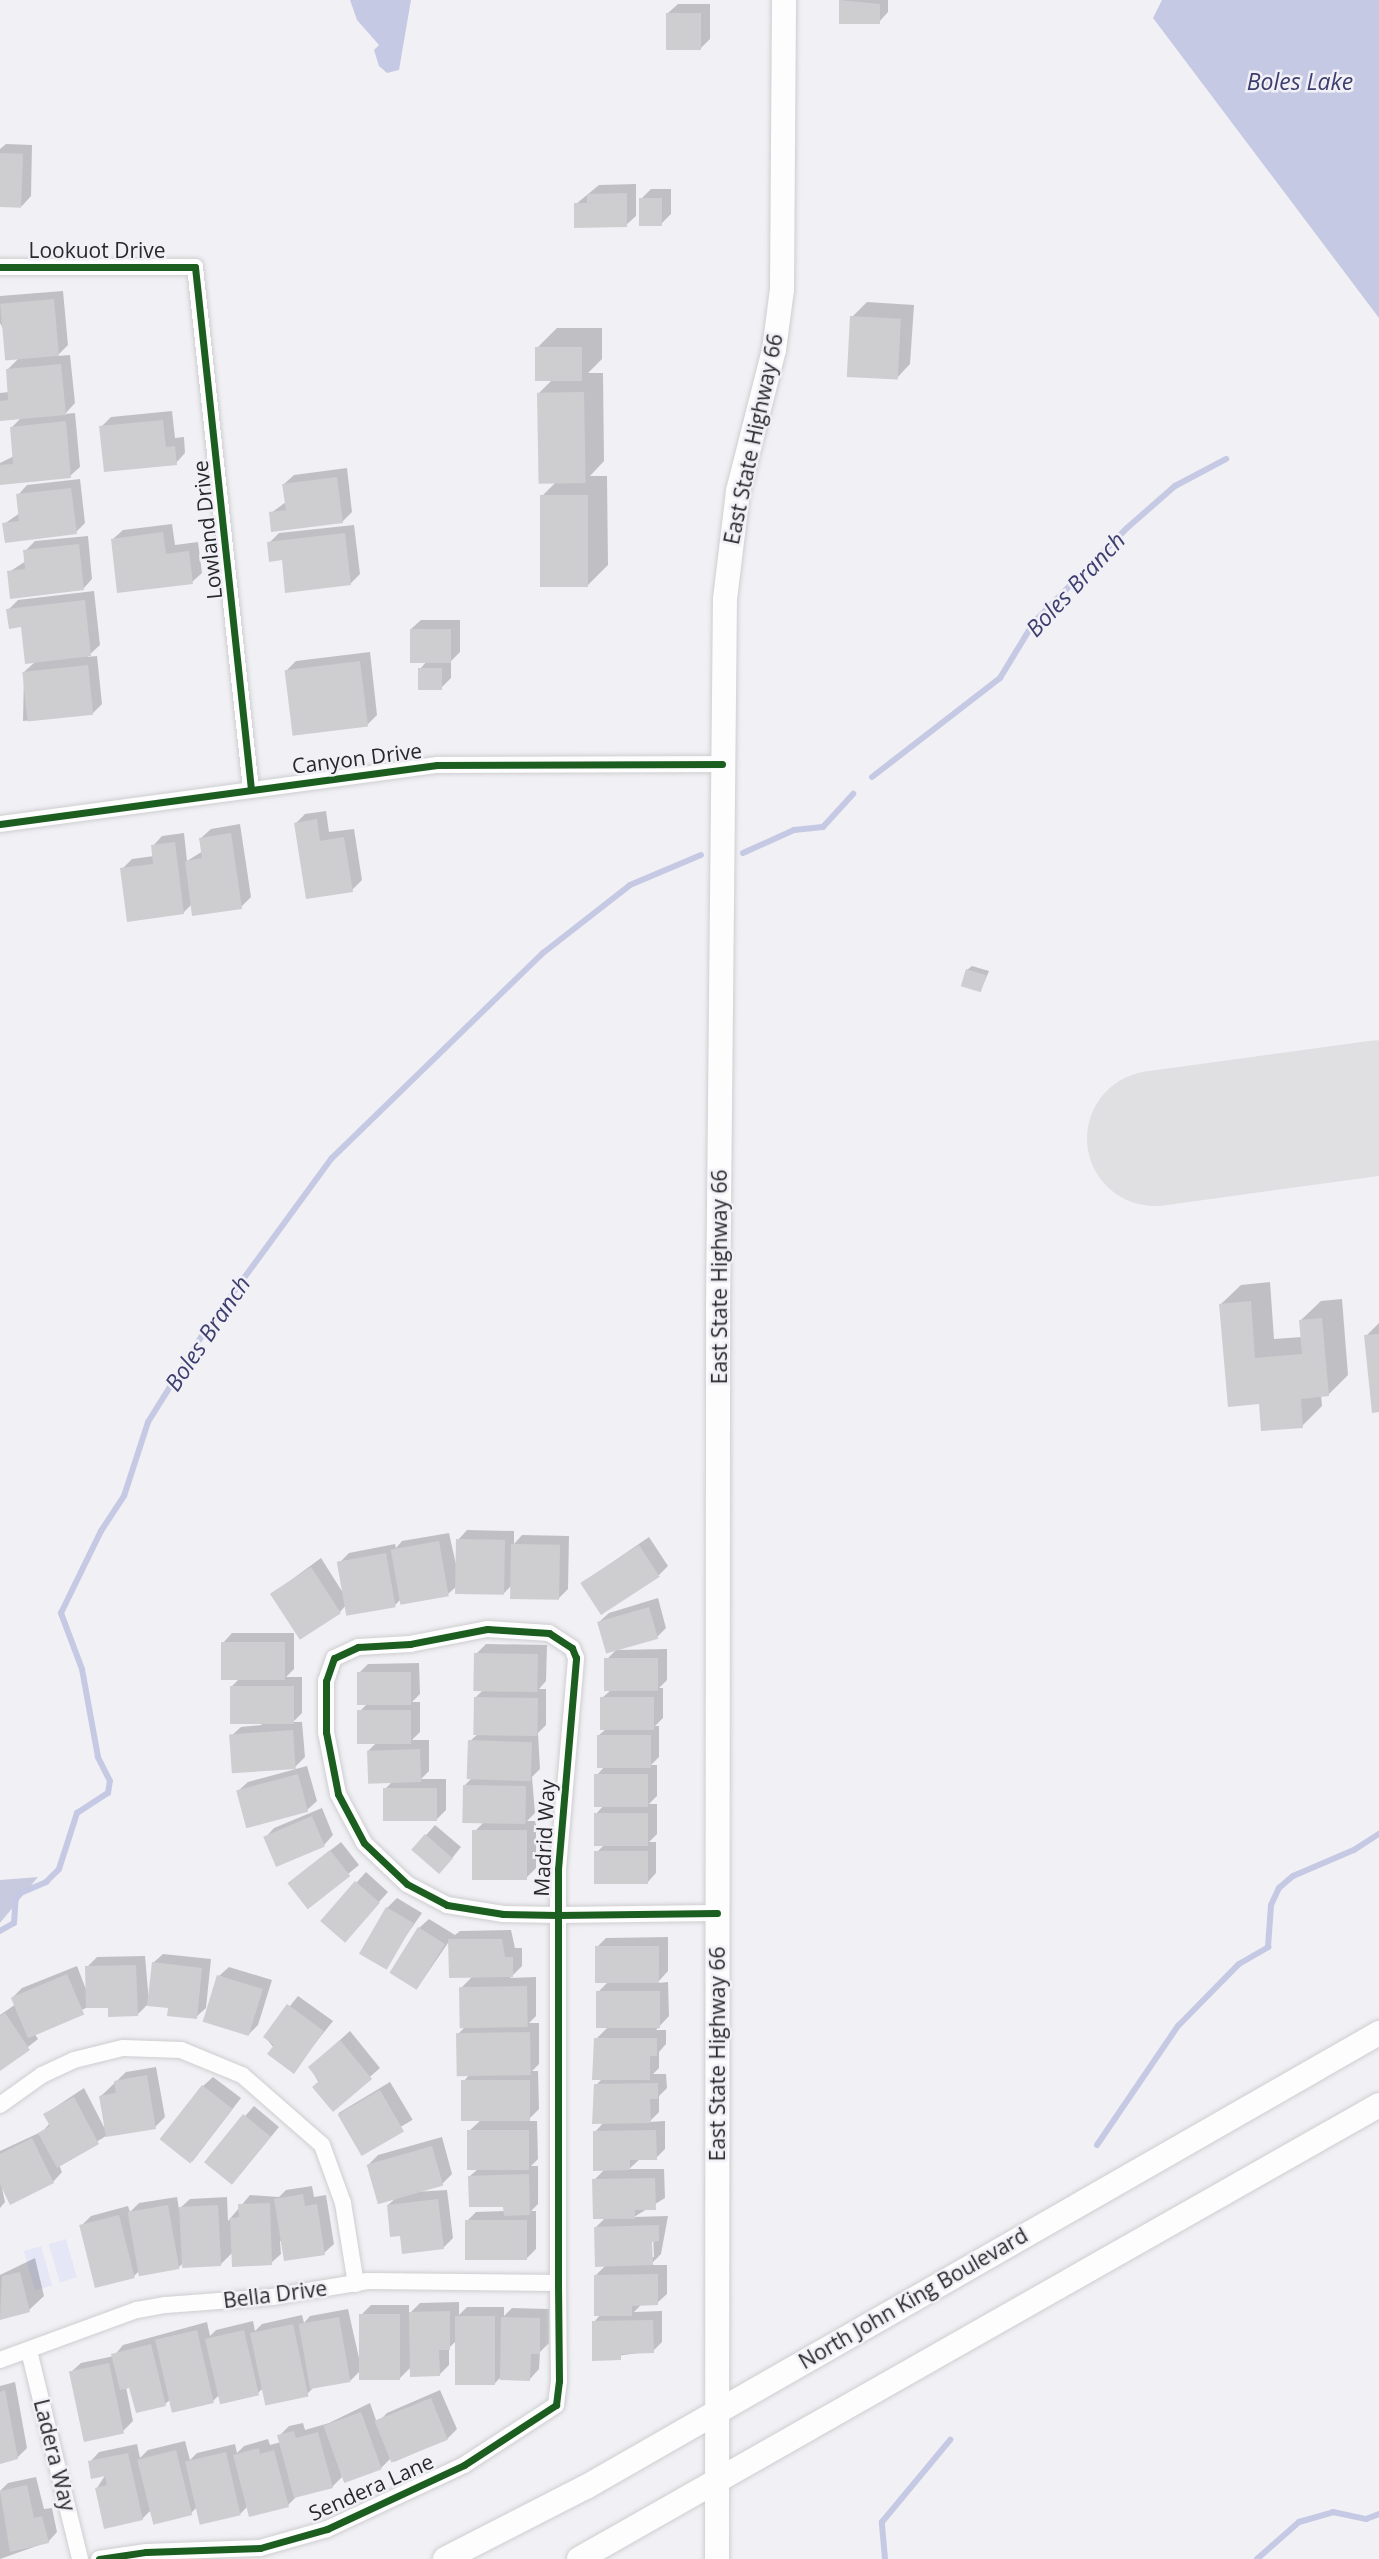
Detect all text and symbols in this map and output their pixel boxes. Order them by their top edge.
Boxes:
water label: Boles Lake [1247,67,1353,95]
street label: Lookuot Drive [28,237,166,263]
street label: East State Highway 66 [718,331,788,547]
street label: Lowland Drive [187,459,227,601]
water label: Boles Branch [1020,526,1130,642]
street label: Canyon Drive [291,738,423,778]
street label: East State Highway 66 [706,1170,732,1384]
water label: Boles Branch [158,1270,256,1396]
street label: Madrid Way [528,1779,560,1897]
street label: East State Highway 66 [704,1947,730,2161]
street label: North John King Boulevard [794,2222,1032,2374]
street label: Bella Drive [222,2275,328,2313]
street label: Ladera Way [29,2396,81,2514]
street label: Sendera Lane [305,2448,437,2526]

